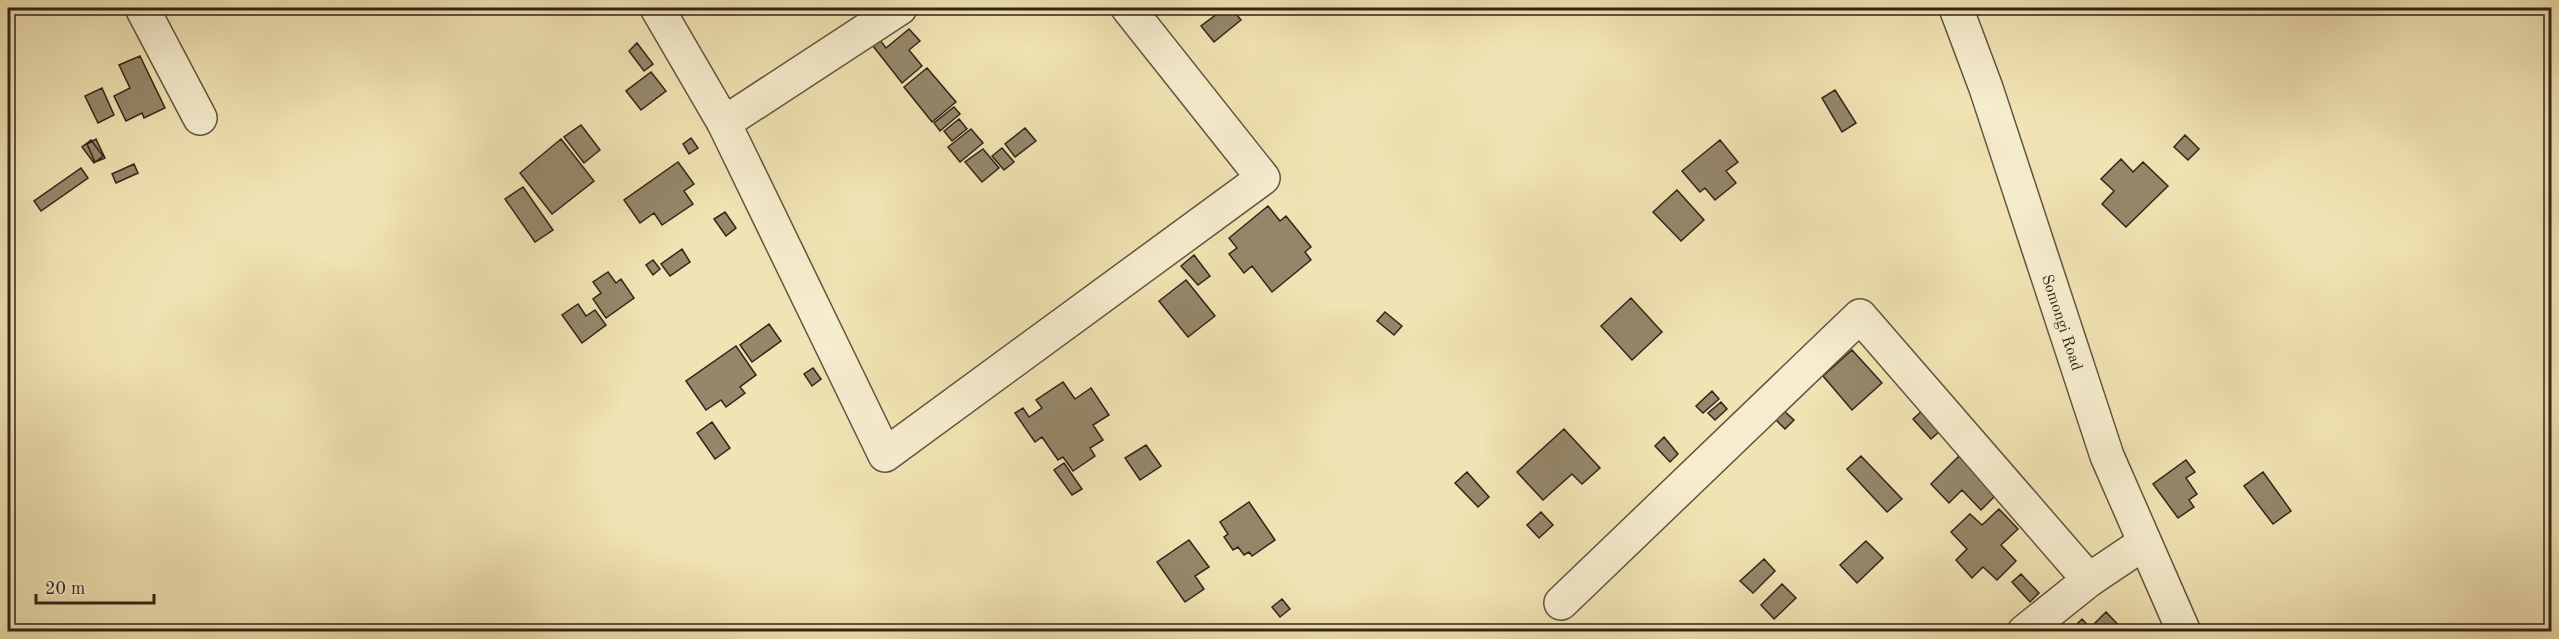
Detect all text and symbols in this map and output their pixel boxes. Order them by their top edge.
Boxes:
street label: Somongi Road [2038,273,2084,373]
scale bar [36,567,154,605]
text: 20 m [45,580,85,598]

